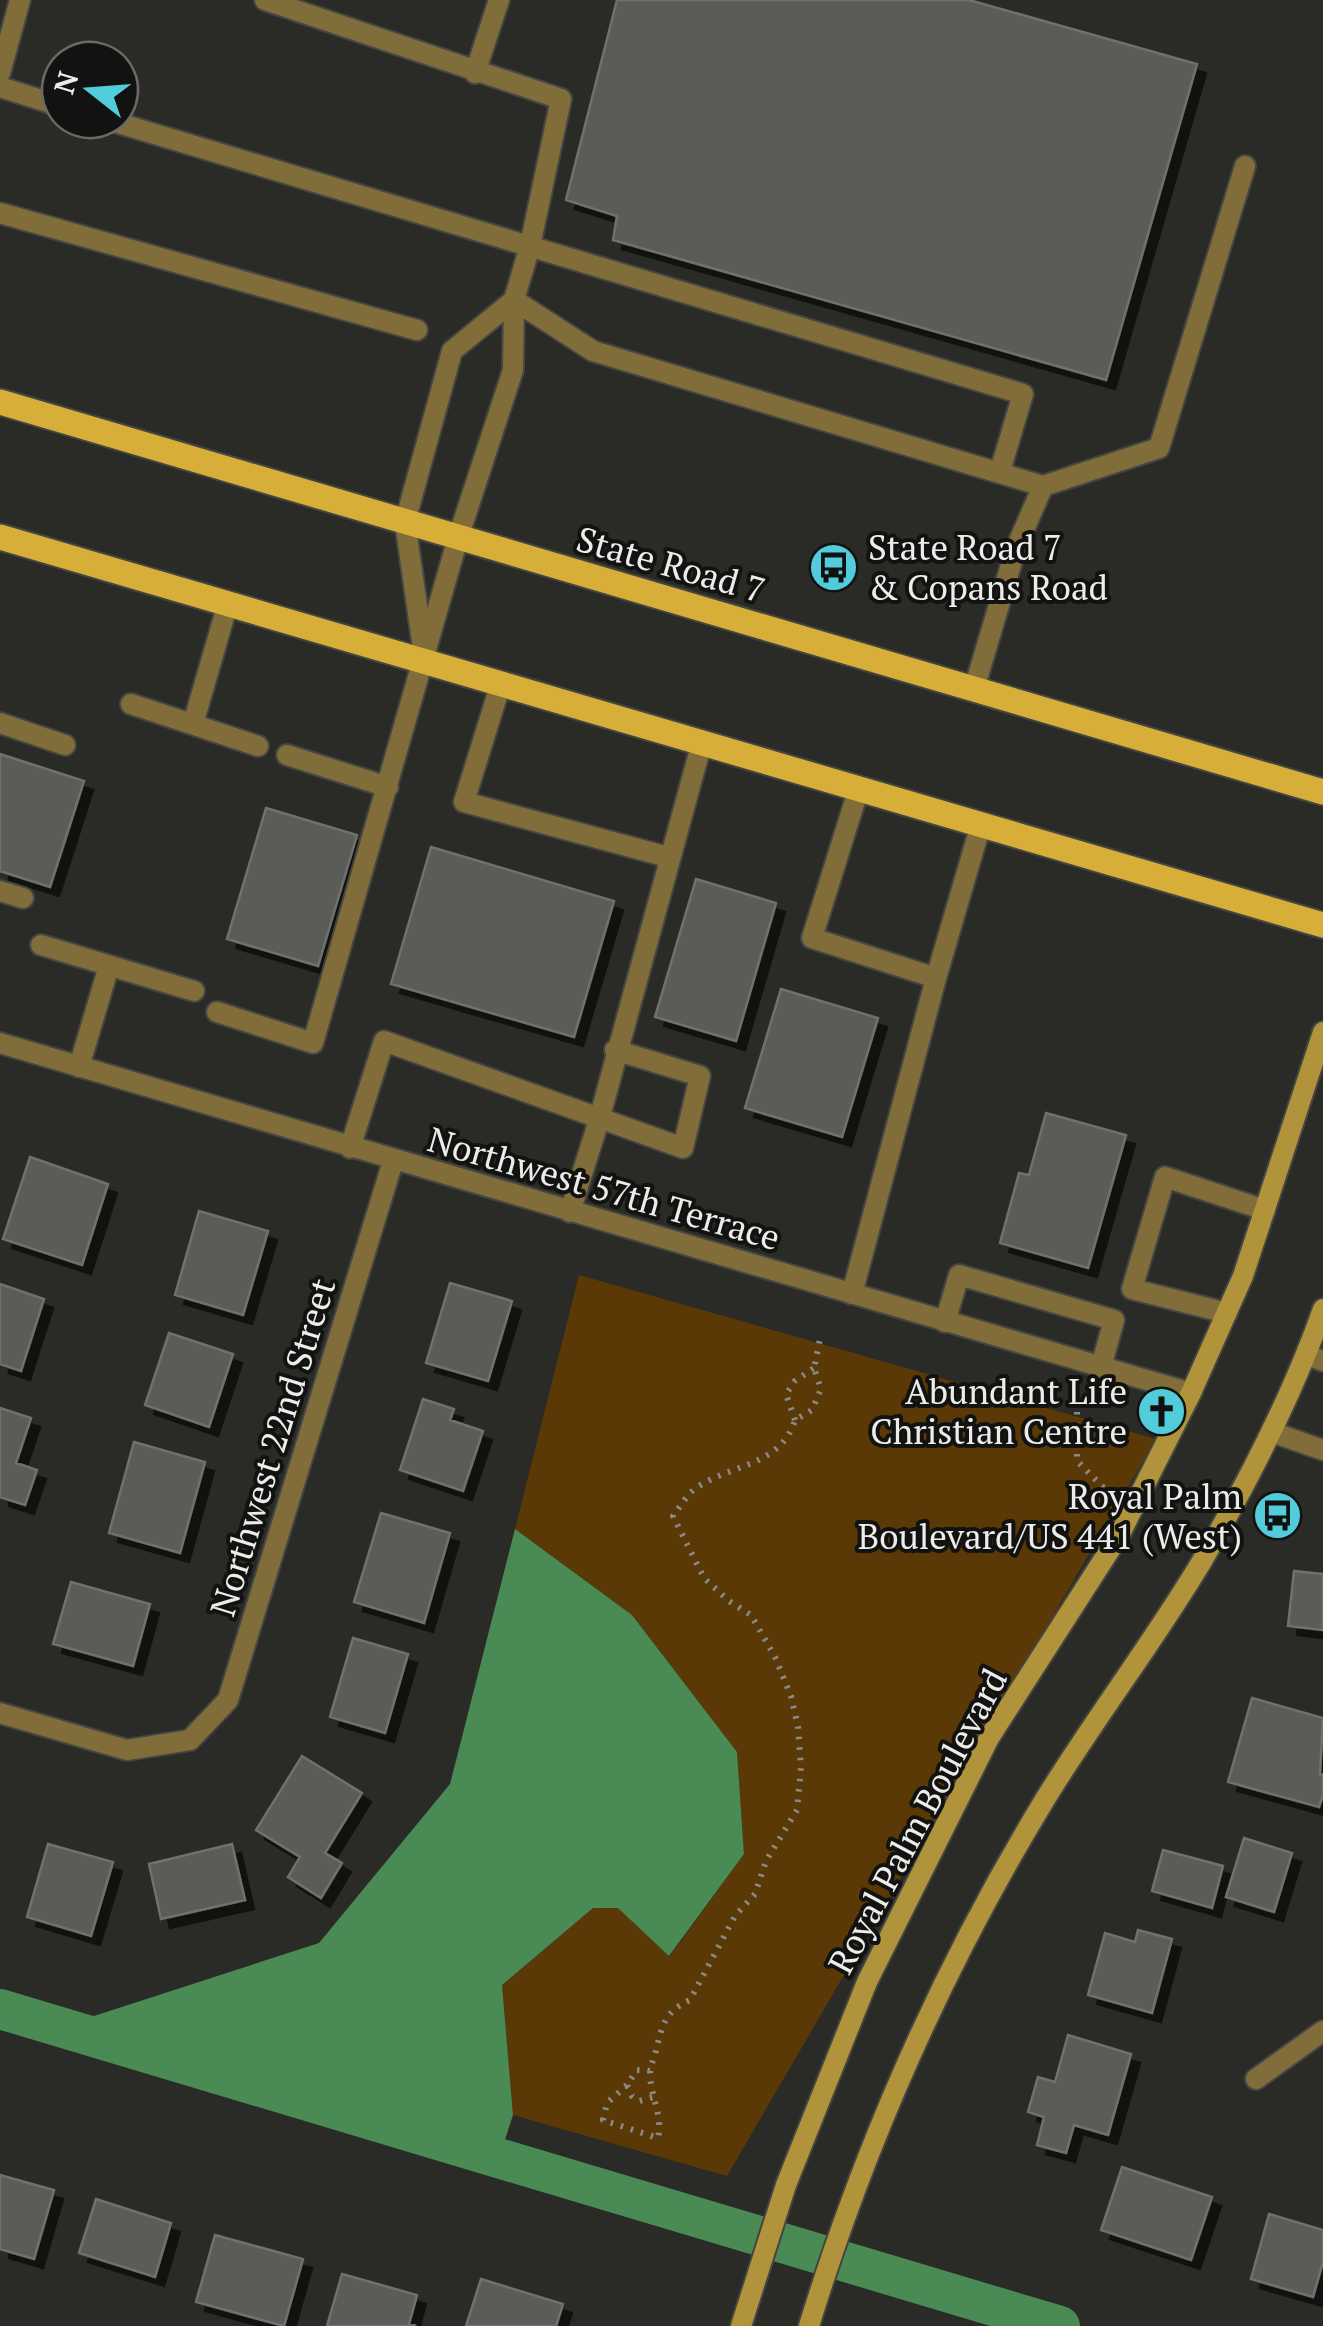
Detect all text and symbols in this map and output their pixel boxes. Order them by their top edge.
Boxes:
north arrow [40,40,140,140]
text: N [45,67,86,98]
street label: State Road 7 [572,515,770,613]
place label: State Road 7 & Copans Road [868,524,1108,610]
bus stop icon: State Road 7 & Copans Road [807,541,859,593]
street label: Northwest 57th Terrace [423,1116,785,1260]
street label: Northwest 22nd Street [199,1273,345,1621]
place label: Abundant Life Christian Centre [870,1368,1127,1454]
church icon: Abundant Life Christian Centre [1136,1385,1188,1437]
place label: Royal Palm Boulevard/US 441 (West) [858,1473,1242,1559]
bus stop icon: Royal Palm Boulevard/US 441 (West) [1251,1490,1303,1542]
street label: Royal Palm Boulevard [817,1660,1017,1982]

